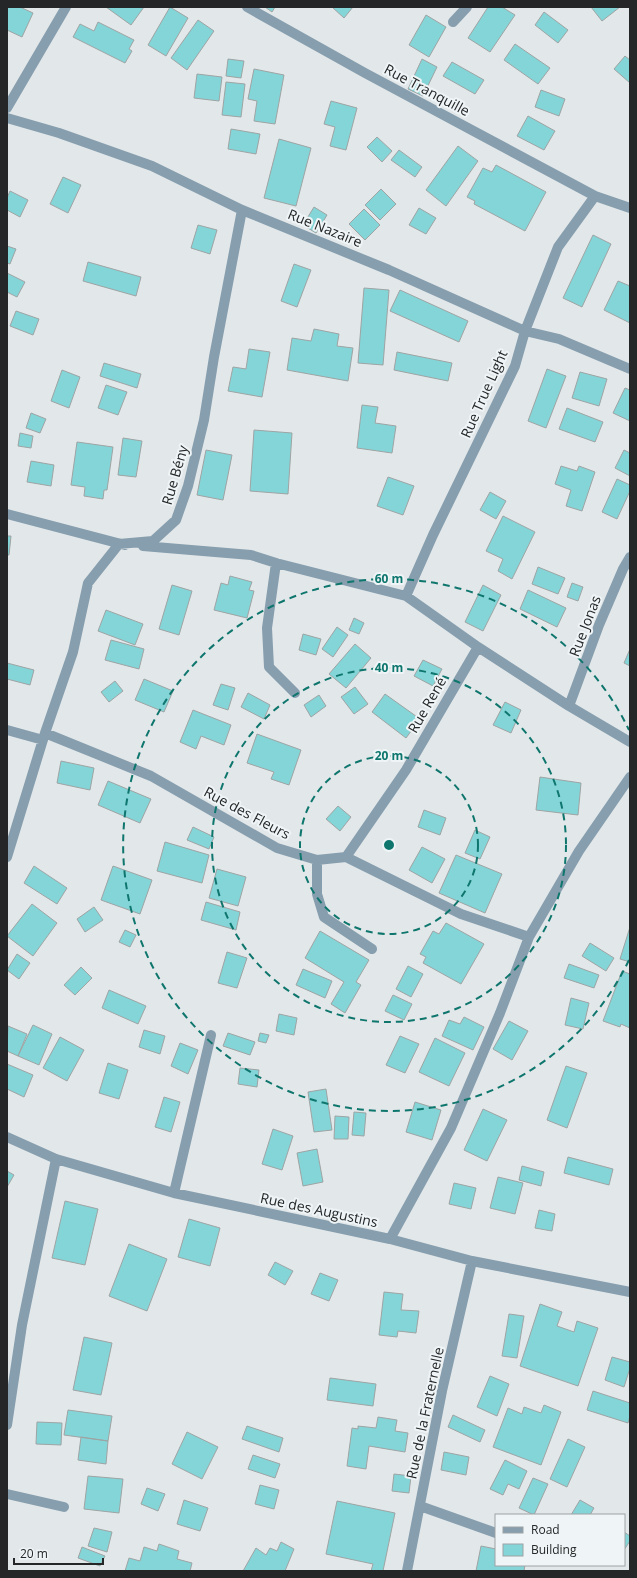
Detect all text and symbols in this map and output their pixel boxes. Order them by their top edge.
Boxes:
street label: Rue Tranquille [381,59,473,120]
street label: Rue Nazaire [285,204,365,251]
street label: Rue True Light [456,347,511,441]
street label: Rue Bény [157,442,192,507]
text: 60 m [375,570,403,587]
street label: Rue Jonas [564,592,605,659]
text: 40 m [375,659,403,676]
street label: Rue René [403,673,450,736]
text: 20 m [375,747,403,764]
street label: Rue des Fleurs [201,782,294,843]
centre of rings [382,838,396,852]
street label: Rue des Augustins [259,1188,380,1231]
street label: Rue de la Fraternelle [401,1345,448,1481]
legend [495,1514,625,1566]
text: Road [531,1521,560,1538]
scale bar [14,1540,103,1566]
text: Building [531,1541,577,1558]
text: 20 m [20,1545,48,1562]

